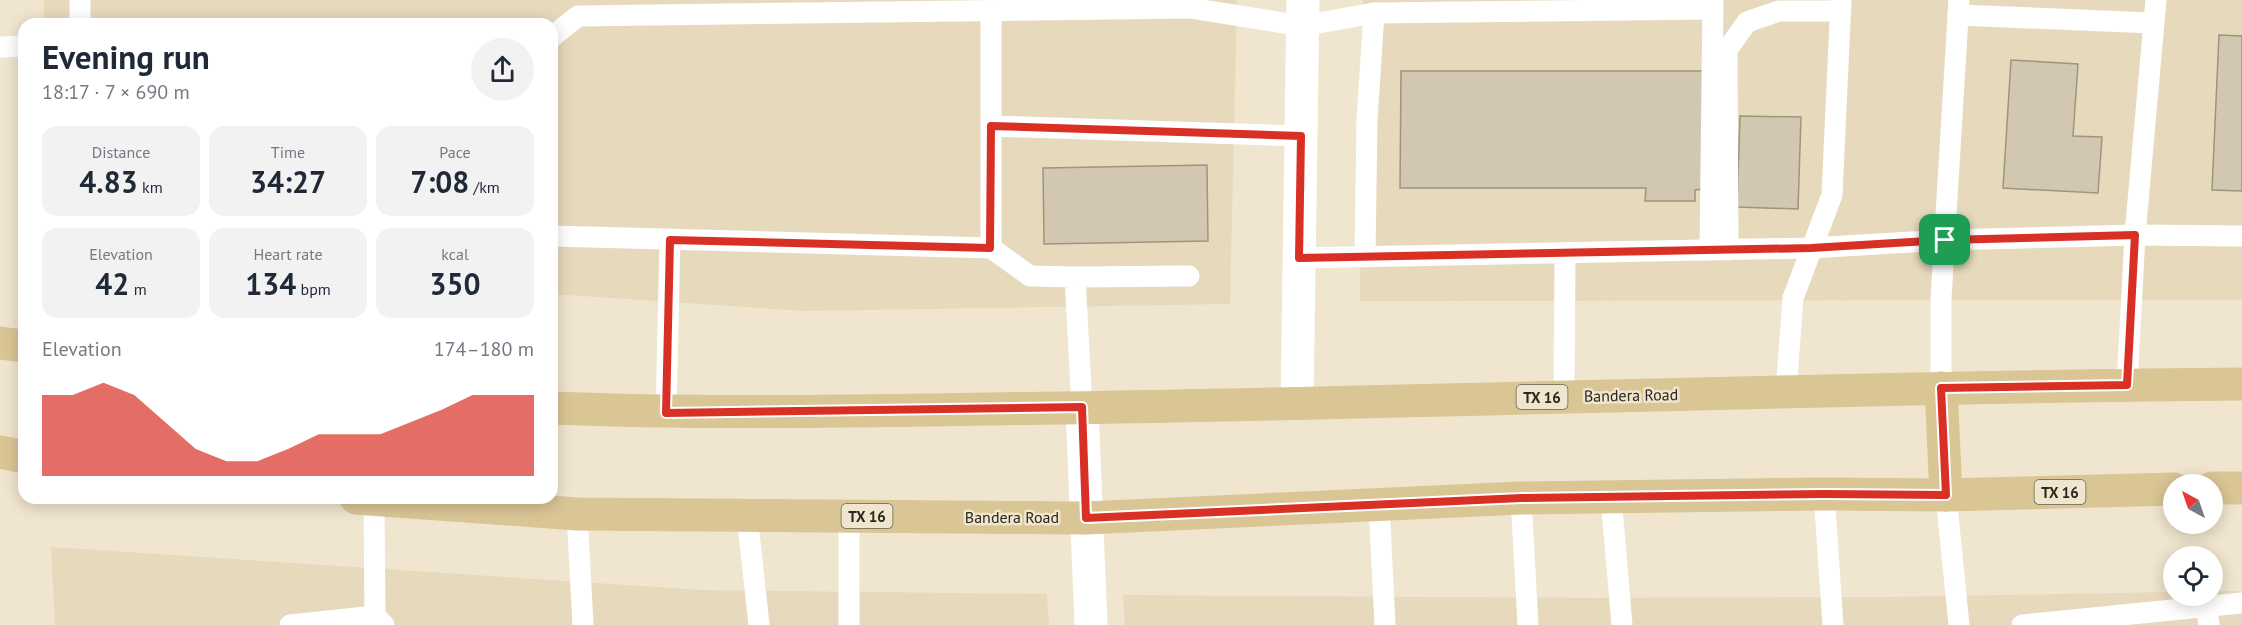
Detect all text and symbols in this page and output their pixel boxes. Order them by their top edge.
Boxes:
text: Evening run [42,35,210,78]
button: share [471,38,534,101]
text: 18:17 · 7 × 690 m [42,79,190,105]
text: Distance [92,142,150,162]
text: Time [271,142,305,162]
text: Pace [439,142,471,162]
text: 4.83 [79,162,138,201]
text: 34:27 [250,162,326,201]
text: 7:08 [410,162,469,201]
text: km [138,177,163,197]
text: /km [469,177,500,197]
pin [1919,214,1970,265]
icon: arrive [1928,223,1961,256]
text: Elevation [89,244,153,264]
text: Heart rate [253,244,323,264]
text: kcal [441,244,469,264]
text: 42 [95,264,129,303]
text: 134 [245,264,296,303]
text: 350 [429,264,481,303]
text: m [129,279,147,299]
text: bpm [296,279,331,299]
text: Elevation [42,336,122,362]
text: 174–180 m [434,336,534,362]
street label: Bandera Road [1584,384,1678,406]
road number: TX 16 [1516,385,1568,409]
north arrow [2163,474,2223,534]
map controls [2163,474,2223,606]
road number: TX 16 [2034,480,2086,504]
road number: TX 16 [842,504,892,528]
street label: Bandera Road [965,507,1059,527]
button: locate [2163,546,2223,606]

